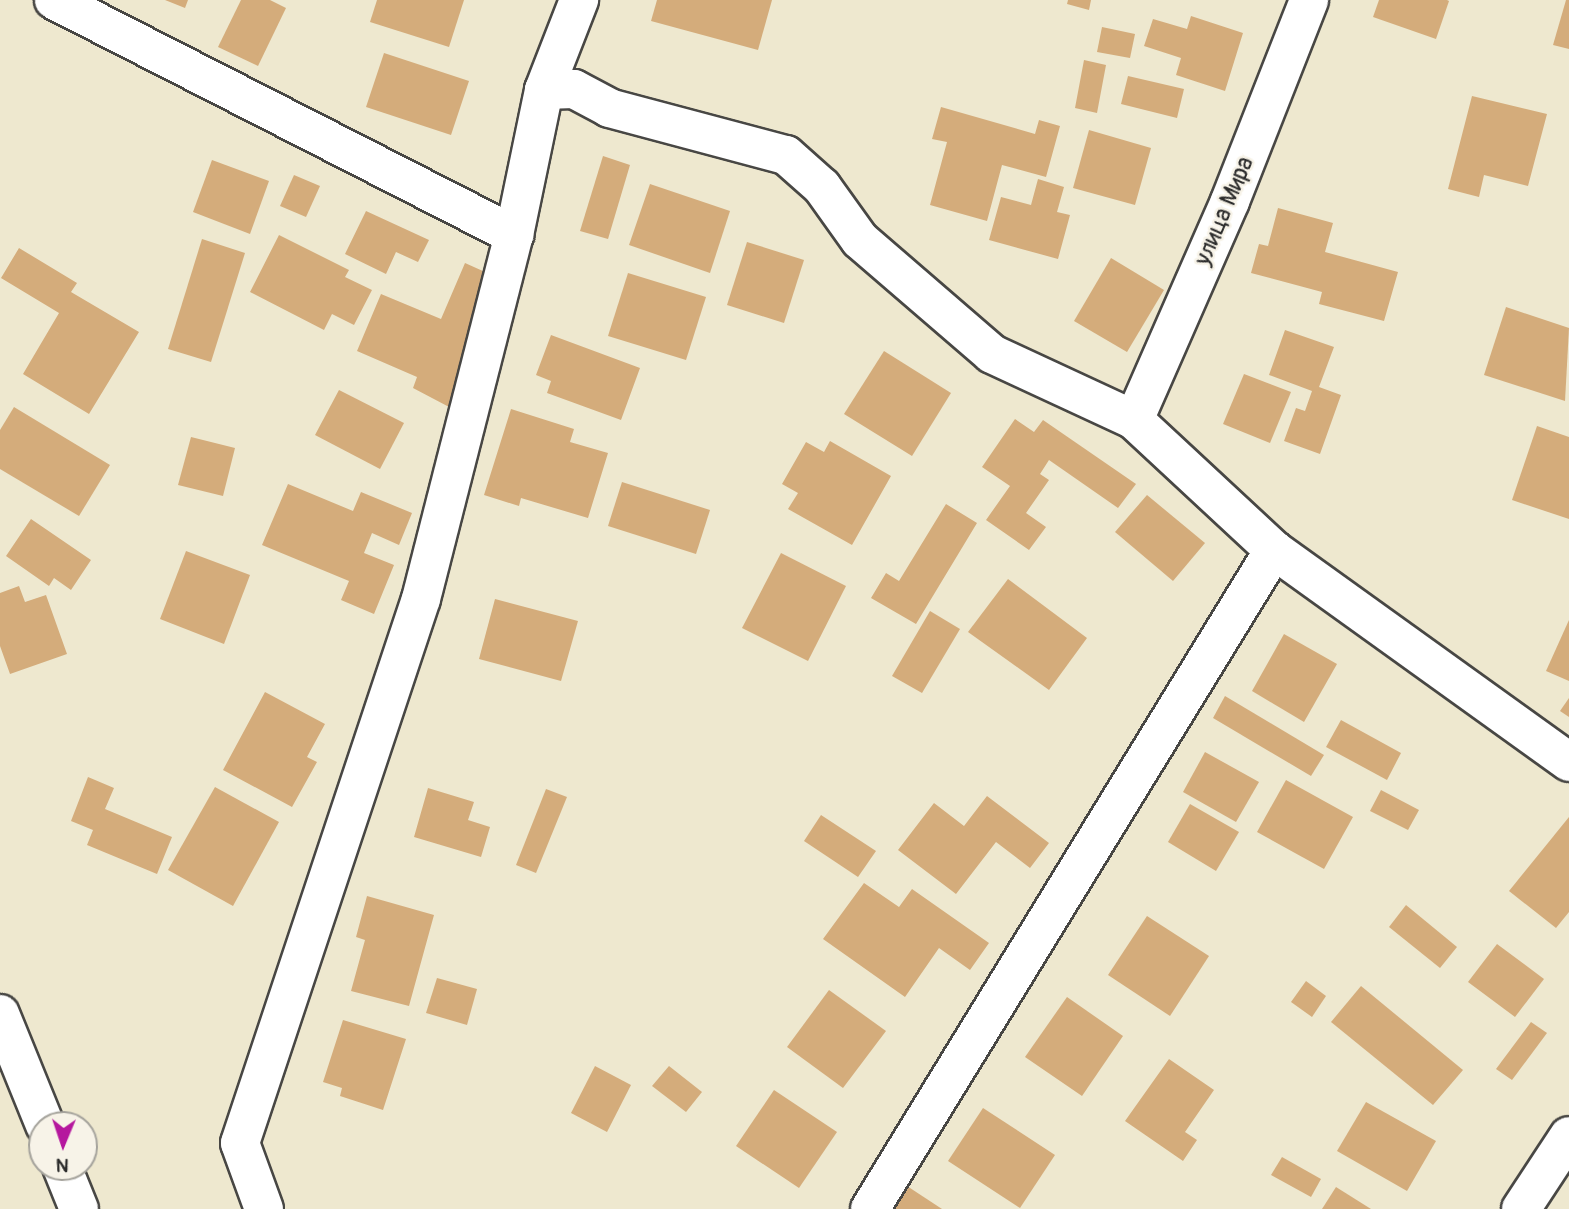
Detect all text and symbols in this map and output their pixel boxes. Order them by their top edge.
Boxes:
street label: улица Мира [1188,152,1260,270]
north arrow [28,1111,98,1181]
text: N [56,1153,69,1177]

